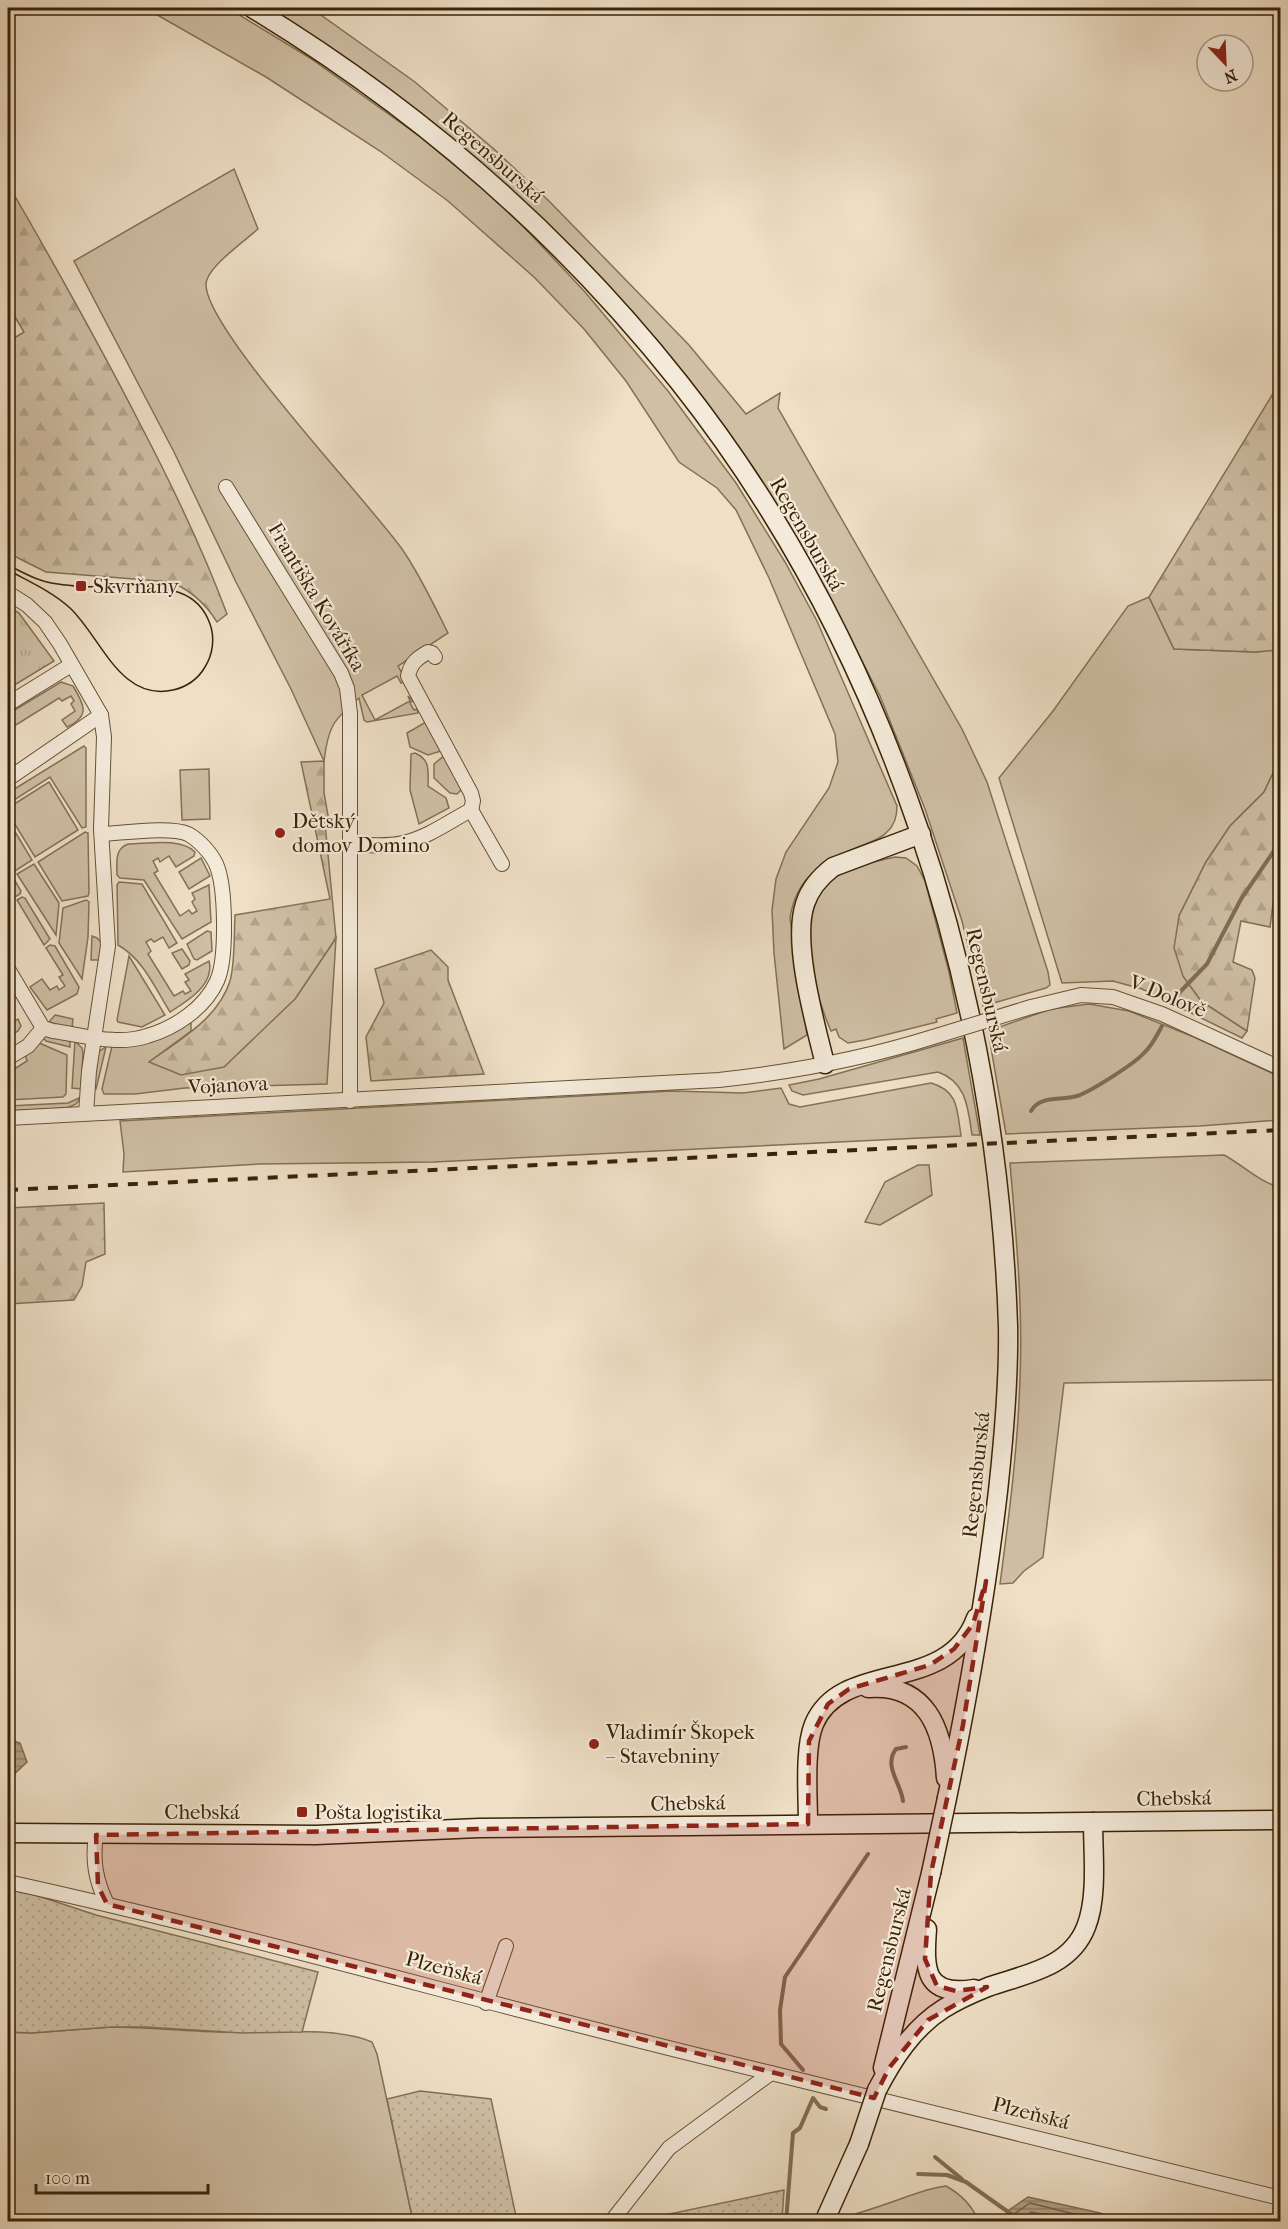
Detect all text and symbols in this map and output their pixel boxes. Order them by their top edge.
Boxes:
north arrow [1195,33,1255,93]
text: N [1221,65,1240,88]
street label: Regensburská [437,106,549,208]
street label: Regensburská [765,473,849,595]
street label: Františka Kováříka [263,518,371,676]
place label: Skvrňany [93,574,180,598]
marker: Skvrňany [74,579,88,593]
place label: Dětský domov Domino [292,809,430,857]
marker: Dětský domov Domino [273,826,287,840]
street label: Regensburská [961,926,1013,1055]
street label: V Dolově [1125,969,1210,1022]
street label: Vojanova [186,1071,269,1099]
street label: Regensburská [957,1410,995,1539]
place label: Vladimír Škopek – Stavebniny [605,1720,755,1768]
marker: Vladimír Škopek – Stavebniny [587,1737,601,1751]
street label: Chebská [1136,1785,1212,1811]
street label: Chebská [650,1790,726,1816]
street label: Chebská [164,1800,240,1824]
place label: Pošta logistika [314,1800,442,1824]
marker: Pošta logistika [295,1805,309,1819]
street label: Regensburská [862,1885,916,2014]
street label: Plzeňská [403,1946,485,1990]
street label: Plzeňská [990,2092,1072,2134]
scale bar [36,2157,208,2195]
text: 100 m [45,2168,90,2189]

